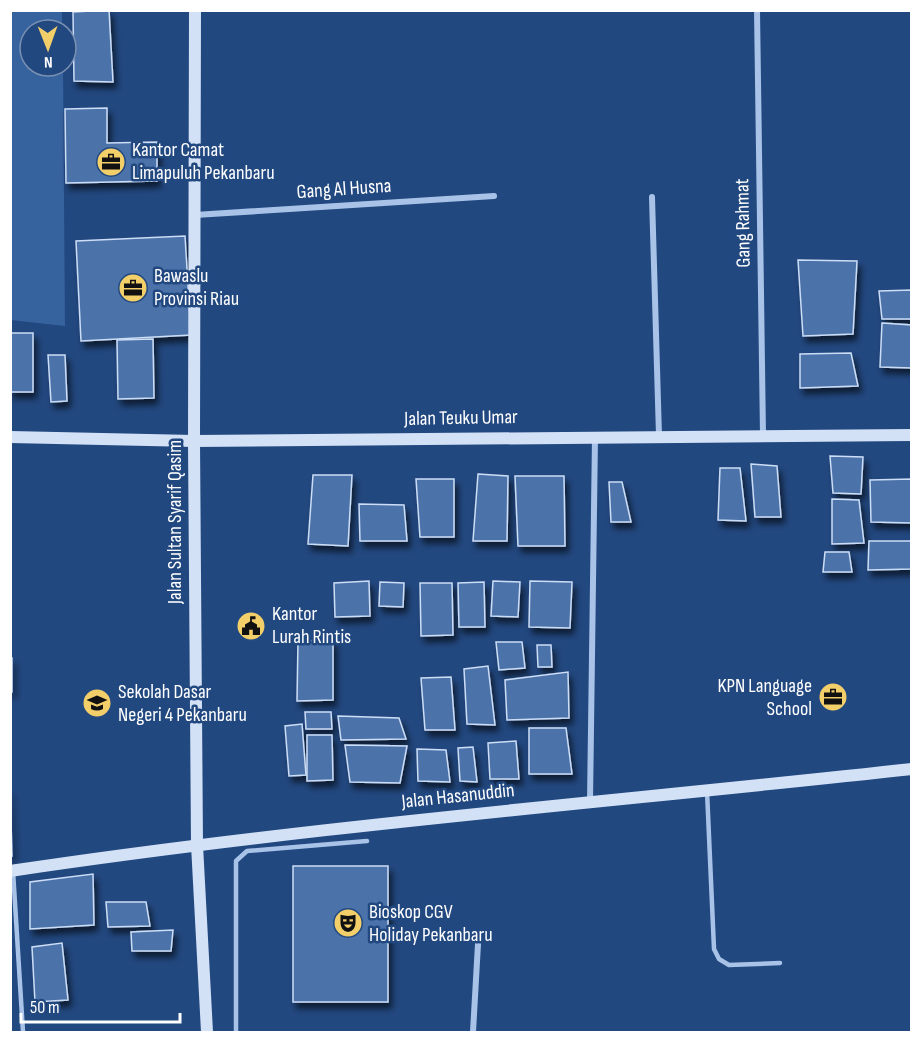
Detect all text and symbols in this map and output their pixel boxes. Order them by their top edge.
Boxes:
north arrow [18,18,78,78]
text: N [44,52,53,71]
place label: Kantor Camat Limapuluh Pekanbaru [132,138,275,185]
office icon: Kantor Camat Limapuluh Pekanbaru [95,146,127,178]
street label: Gang Al Husna [296,174,392,204]
street label: Gang Rahmat [730,178,756,268]
place label: Bawaslu Provinsi Riau [154,264,239,311]
office icon: Bawaslu Provinsi Riau [117,272,149,304]
street label: Jalan Teuku Umar [403,405,518,431]
street label: Jalan Sultan Syarif Qasim [163,440,187,605]
place label: Kantor Lurah Rintis [272,602,351,649]
public building icon: Kantor Lurah Rintis [235,610,267,642]
place label: KPN Language School [718,674,812,721]
place label: Sekolah Dasar Negeri 4 Pekanbaru [118,680,247,727]
office icon: KPN Language School [817,681,849,713]
school or university icon: Sekolah Dasar Negeri 4 Pekanbaru [81,687,113,719]
street label: Jalan Hasanuddin [399,778,516,814]
place label: Bioskop CGV Holiday Pekanbaru [369,900,493,947]
theatre icon: Bioskop CGV Holiday Pekanbaru [332,907,364,939]
scale bar [21,986,180,1024]
text: 50 m [30,997,60,1018]

